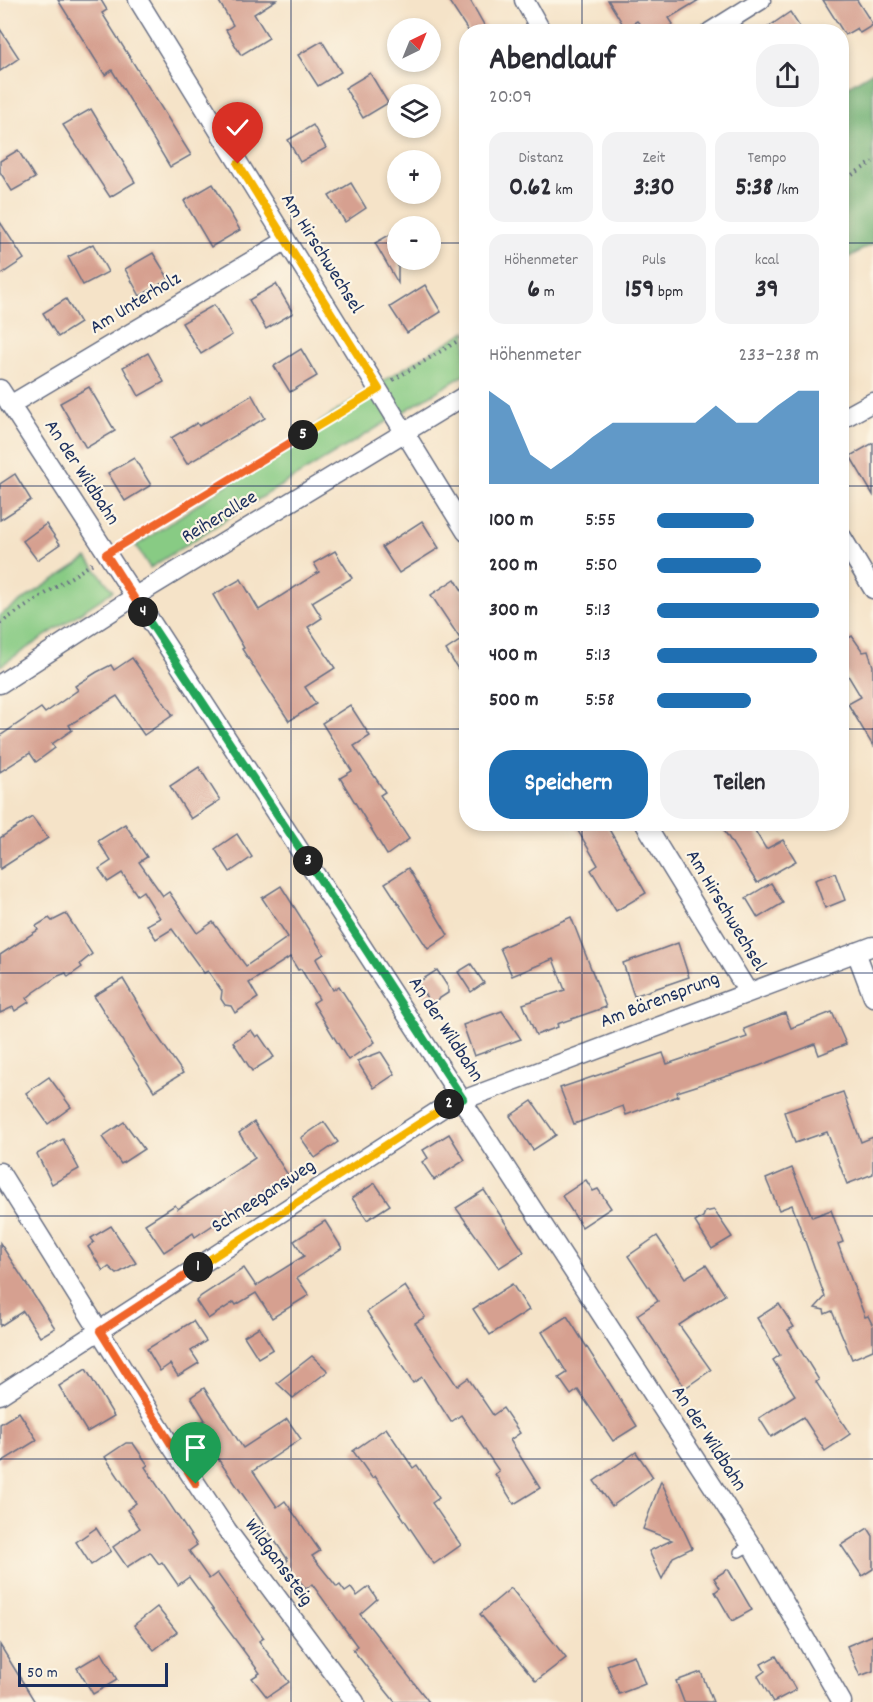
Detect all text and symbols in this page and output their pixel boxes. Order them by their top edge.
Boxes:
north arrow [387,18,441,72]
map controls [387,18,441,270]
text: Abendlauf [489,38,616,85]
button: share [756,44,819,107]
button: layers [387,84,441,138]
text: 20:09 [489,84,532,112]
pin [212,102,263,164]
icon: check [221,111,254,144]
text: Distanz [519,147,563,170]
text: Zeit [643,147,665,170]
text: Tempo [748,147,786,170]
button: + [387,150,441,204]
text: 0.62 [509,170,552,207]
text: 3:30 [633,170,675,207]
text: 5:38 [735,170,773,207]
text: km [552,179,573,202]
text: /km [773,179,799,202]
street label: Am Hirschwechsel [273,188,369,320]
button: − [387,216,441,270]
text: Höhenmeter [504,249,578,272]
text: Puls [642,249,666,272]
text: kcal [755,249,779,272]
street label: Am Unterholz [85,265,187,342]
text: 6 [527,272,540,309]
text: 159 [625,272,654,309]
text: 39 [755,272,779,309]
text: m [540,281,555,304]
text: bpm [654,281,683,304]
text: Höhenmeter [489,342,581,370]
text: 233–238 m [739,342,819,370]
street label: An der Wildbahn [36,415,126,531]
pin: 5 [288,420,318,450]
text: 5 [299,423,307,446]
street label: Reiherallee [177,484,263,552]
text: 100 m [489,507,534,535]
text: 5:55 [585,507,616,535]
text: 200 m [489,552,538,580]
text: 5:50 [585,552,618,580]
pin: 4 [128,597,158,627]
text: 300 m [489,597,538,625]
text: 5:13 [585,597,611,625]
text: 4 [140,600,146,623]
text: 400 m [489,642,537,670]
text: 5:13 [585,642,611,670]
text: 500 m [489,687,538,715]
text: 5:58 [585,687,615,715]
button: Speichern [489,750,648,819]
button: Teilen [660,750,819,819]
street label: Am Hirschwechsel [678,845,772,977]
pin: 3 [293,846,323,876]
text: 3 [304,849,312,872]
street label: Am Bärensprung [596,965,724,1037]
street label: An der Wildbahn [400,972,490,1088]
pin: 2 [434,1089,464,1119]
text: 2 [446,1092,453,1115]
street label: Schneegansweg [206,1153,322,1241]
pin: 1 [183,1252,213,1282]
text: 1 [196,1255,200,1278]
street label: An der Wildbahn [663,1381,753,1497]
pin [170,1422,221,1484]
icon: arrive [179,1431,212,1464]
street label: Wildganssteig [237,1513,319,1613]
scale bar [18,1660,168,1688]
text: 50 m [27,1662,58,1685]

